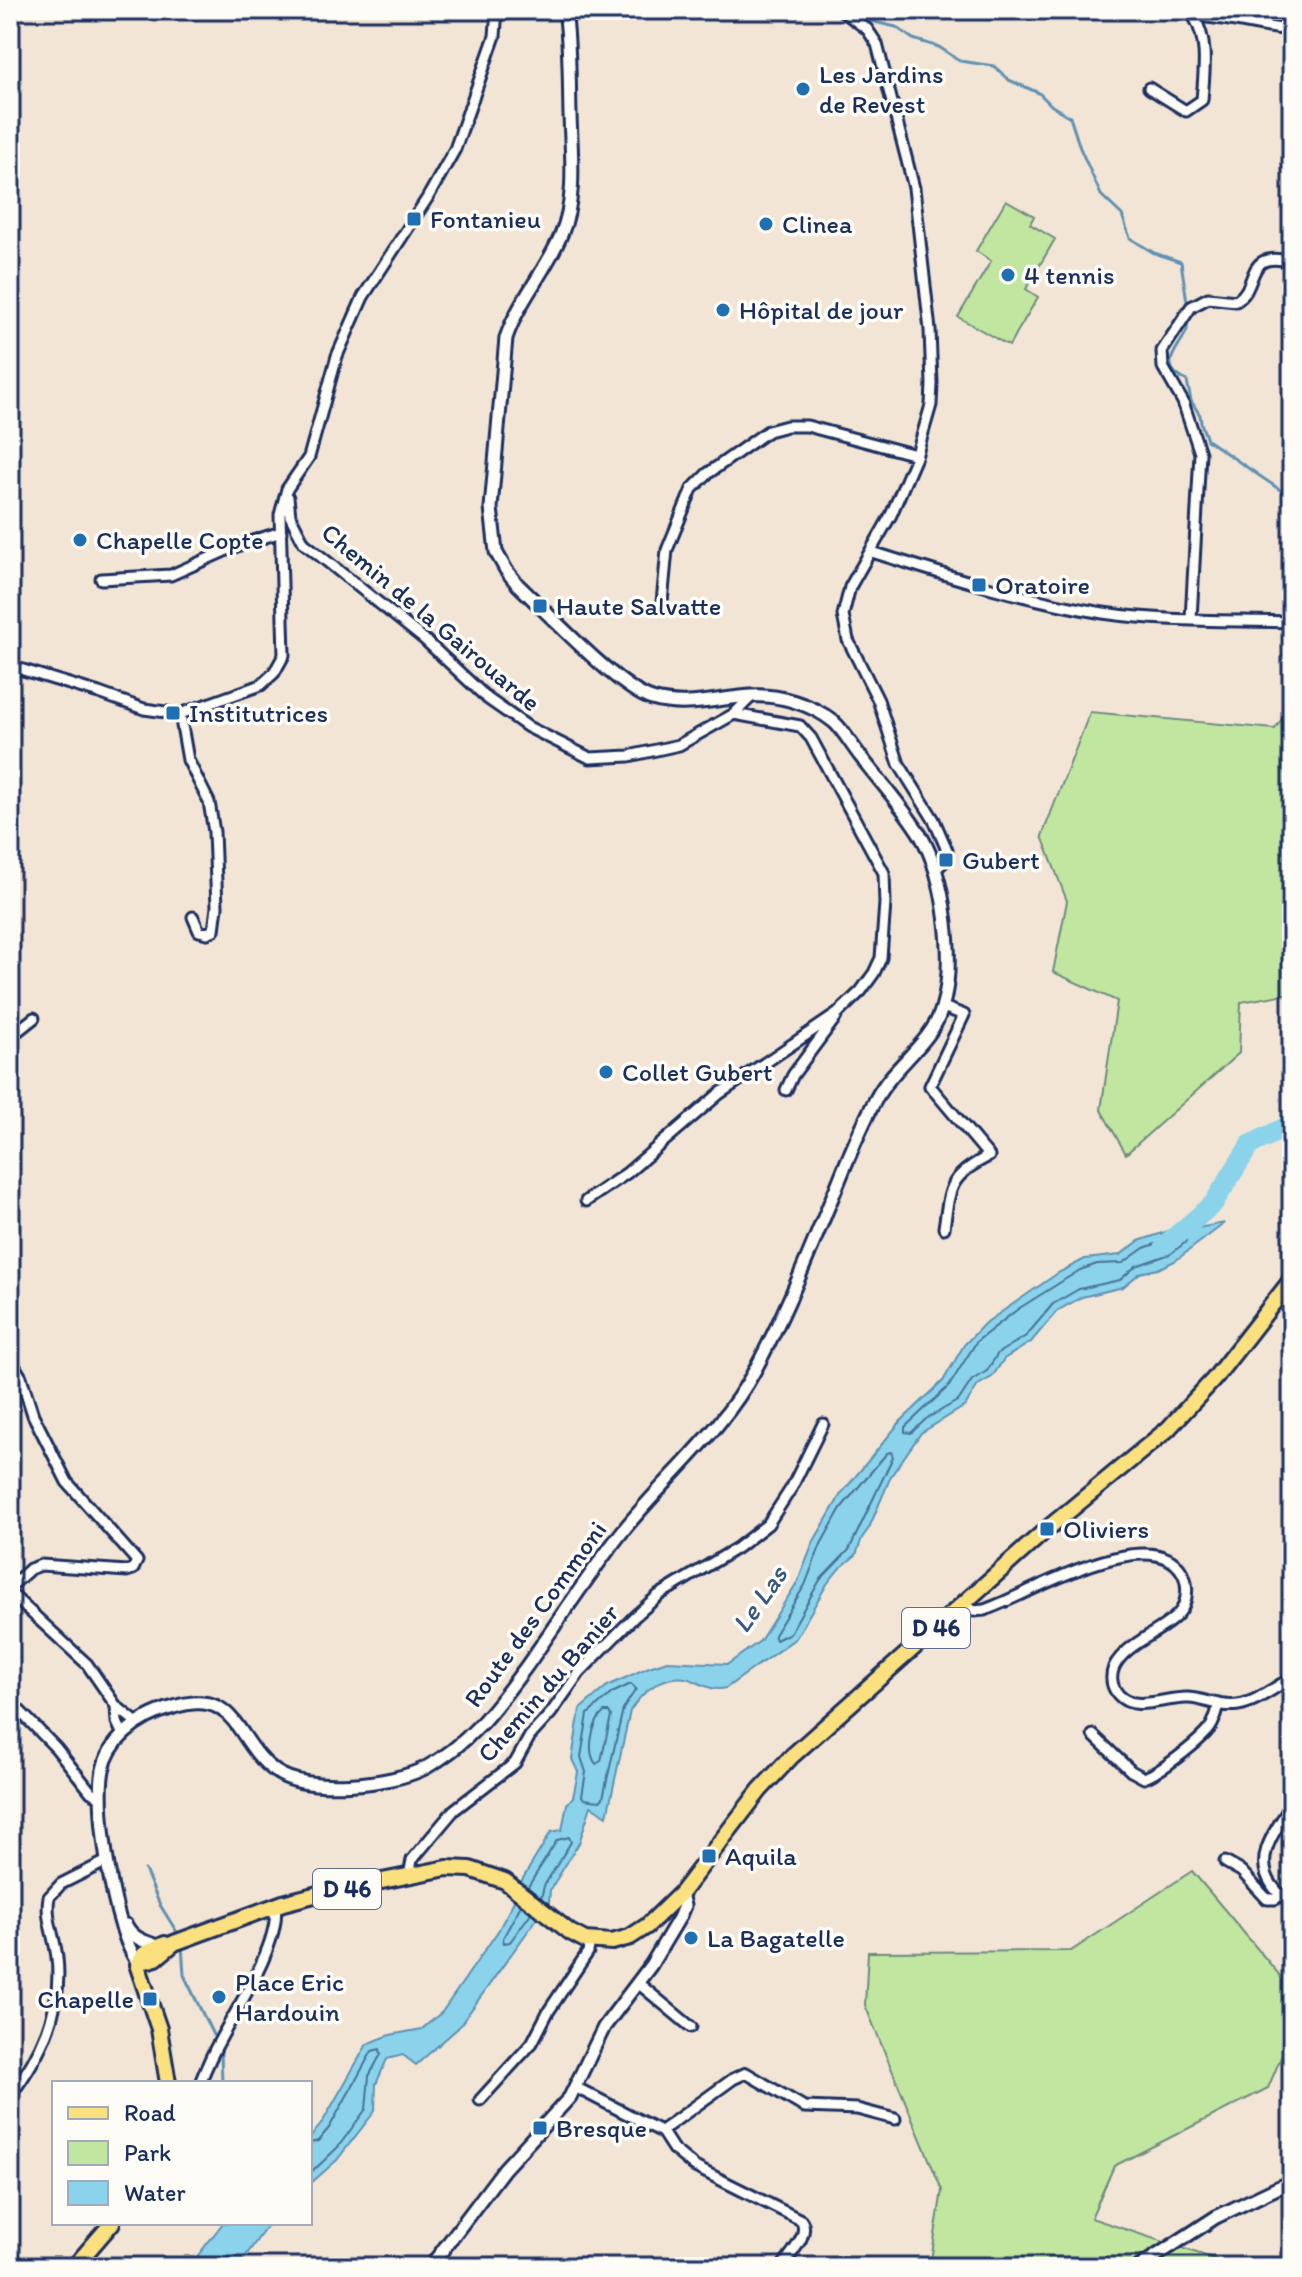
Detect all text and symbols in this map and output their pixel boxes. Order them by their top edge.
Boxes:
place label: Les Jardins de Revest [819,58,944,120]
marker: Les Jardins de Revest [794,80,812,98]
place label: Fontanieu [430,203,541,235]
place label: Clinea [782,208,853,240]
marker: Fontanieu [405,210,423,228]
marker: Clinea [757,215,775,233]
place label: 4 tennis [1024,259,1114,291]
marker: 4 tennis [999,266,1017,284]
place label: Hôpital de jour [739,294,904,326]
marker: Hôpital de jour [714,301,732,319]
street label: Chemin de la Gairouarde [315,516,547,718]
place label: Chapelle Copte [96,524,264,556]
marker: Chapelle Copte [71,531,89,549]
place label: Oratoire [995,569,1090,601]
marker: Oratoire [970,576,988,594]
place label: Haute Salvatte [556,590,721,622]
marker: Haute Salvatte [531,597,549,615]
place label: Institutrices [189,697,328,729]
marker: Institutrices [164,704,182,722]
place label: Gubert [962,844,1040,876]
marker: Gubert [937,851,955,869]
place label: Collet Gubert [622,1056,773,1088]
marker: Collet Gubert [597,1063,615,1081]
place label: Oliviers [1063,1513,1149,1545]
street label: Route des Commoni [457,1515,613,1713]
marker: Oliviers [1038,1520,1056,1538]
water label: Le Las [724,1558,795,1639]
street label: Chemin du Banier [470,1597,626,1769]
road number: D 46 [902,1608,970,1648]
place label: Aquila [725,1840,797,1872]
marker: Aquila [700,1847,718,1865]
road number: D 46 [313,1869,381,1909]
place label: La Bagatelle [707,1922,845,1954]
marker: La Bagatelle [682,1929,700,1947]
place label: Place Eric Hardouin [235,1966,344,2028]
place label: Chapelle [37,1983,134,2015]
marker: Place Eric Hardouin [210,1988,228,2006]
marker: Chapelle [141,1990,159,2008]
legend [52,2081,312,2225]
text: Road [124,2098,176,2127]
place label: Bresque [556,2112,647,2144]
marker: Bresque [531,2119,549,2137]
text: Park [124,2138,171,2167]
text: Water [124,2178,186,2207]

